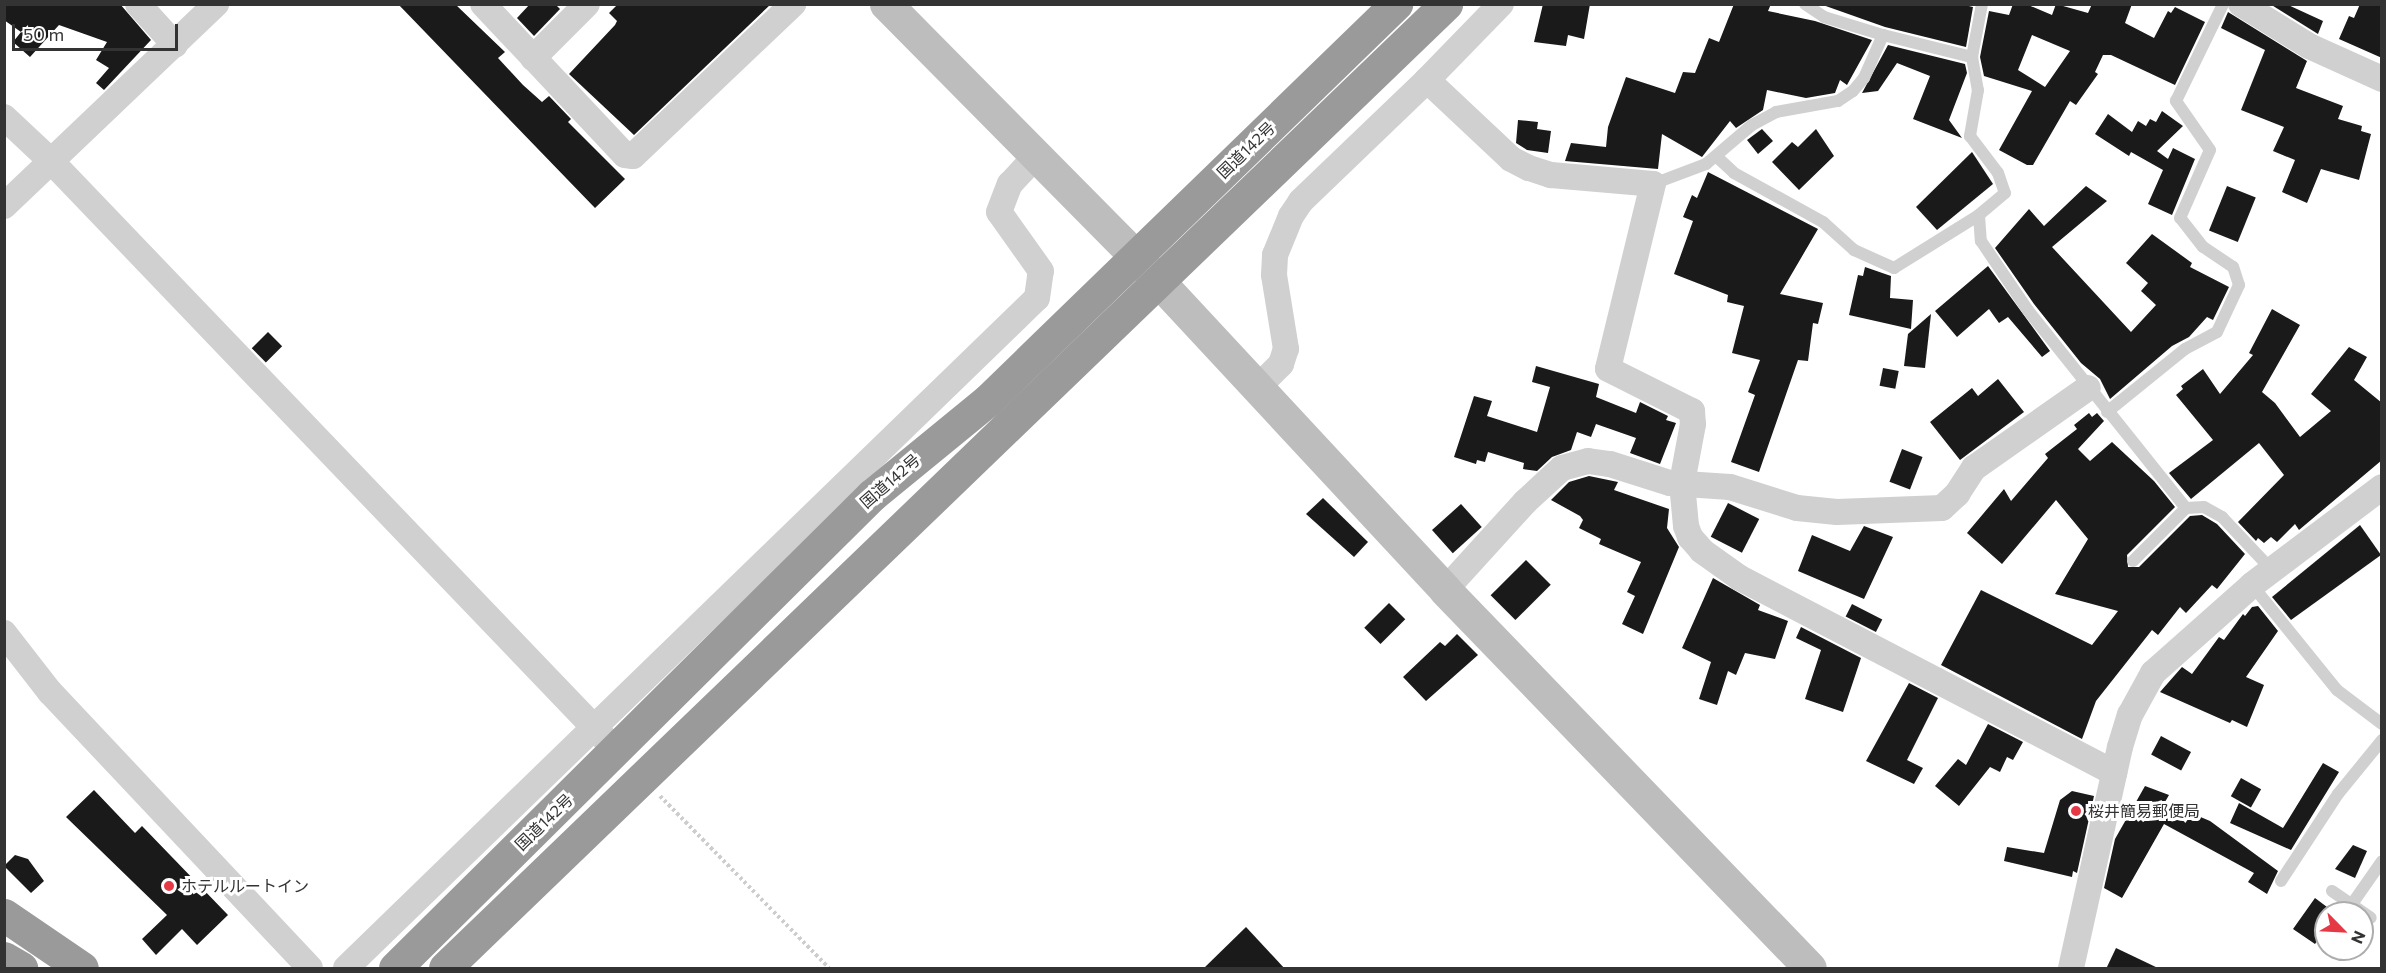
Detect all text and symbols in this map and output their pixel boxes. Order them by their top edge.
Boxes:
scale bar [15,12,182,50]
text: 50 m [23,23,64,45]
street label: 国道142号 [1213,118,1279,182]
street label: 国道142号 [856,450,924,512]
street label: 国道142号 [511,790,577,854]
place label: 桜井簡易郵便局 [2088,801,2200,821]
marker: 桜井簡易郵便局 [2069,804,2083,818]
place label: ホテルルートイン [181,876,309,896]
marker: ホテルルートイン [162,879,176,893]
north arrow [2314,901,2374,961]
text: N [2348,928,2370,947]

